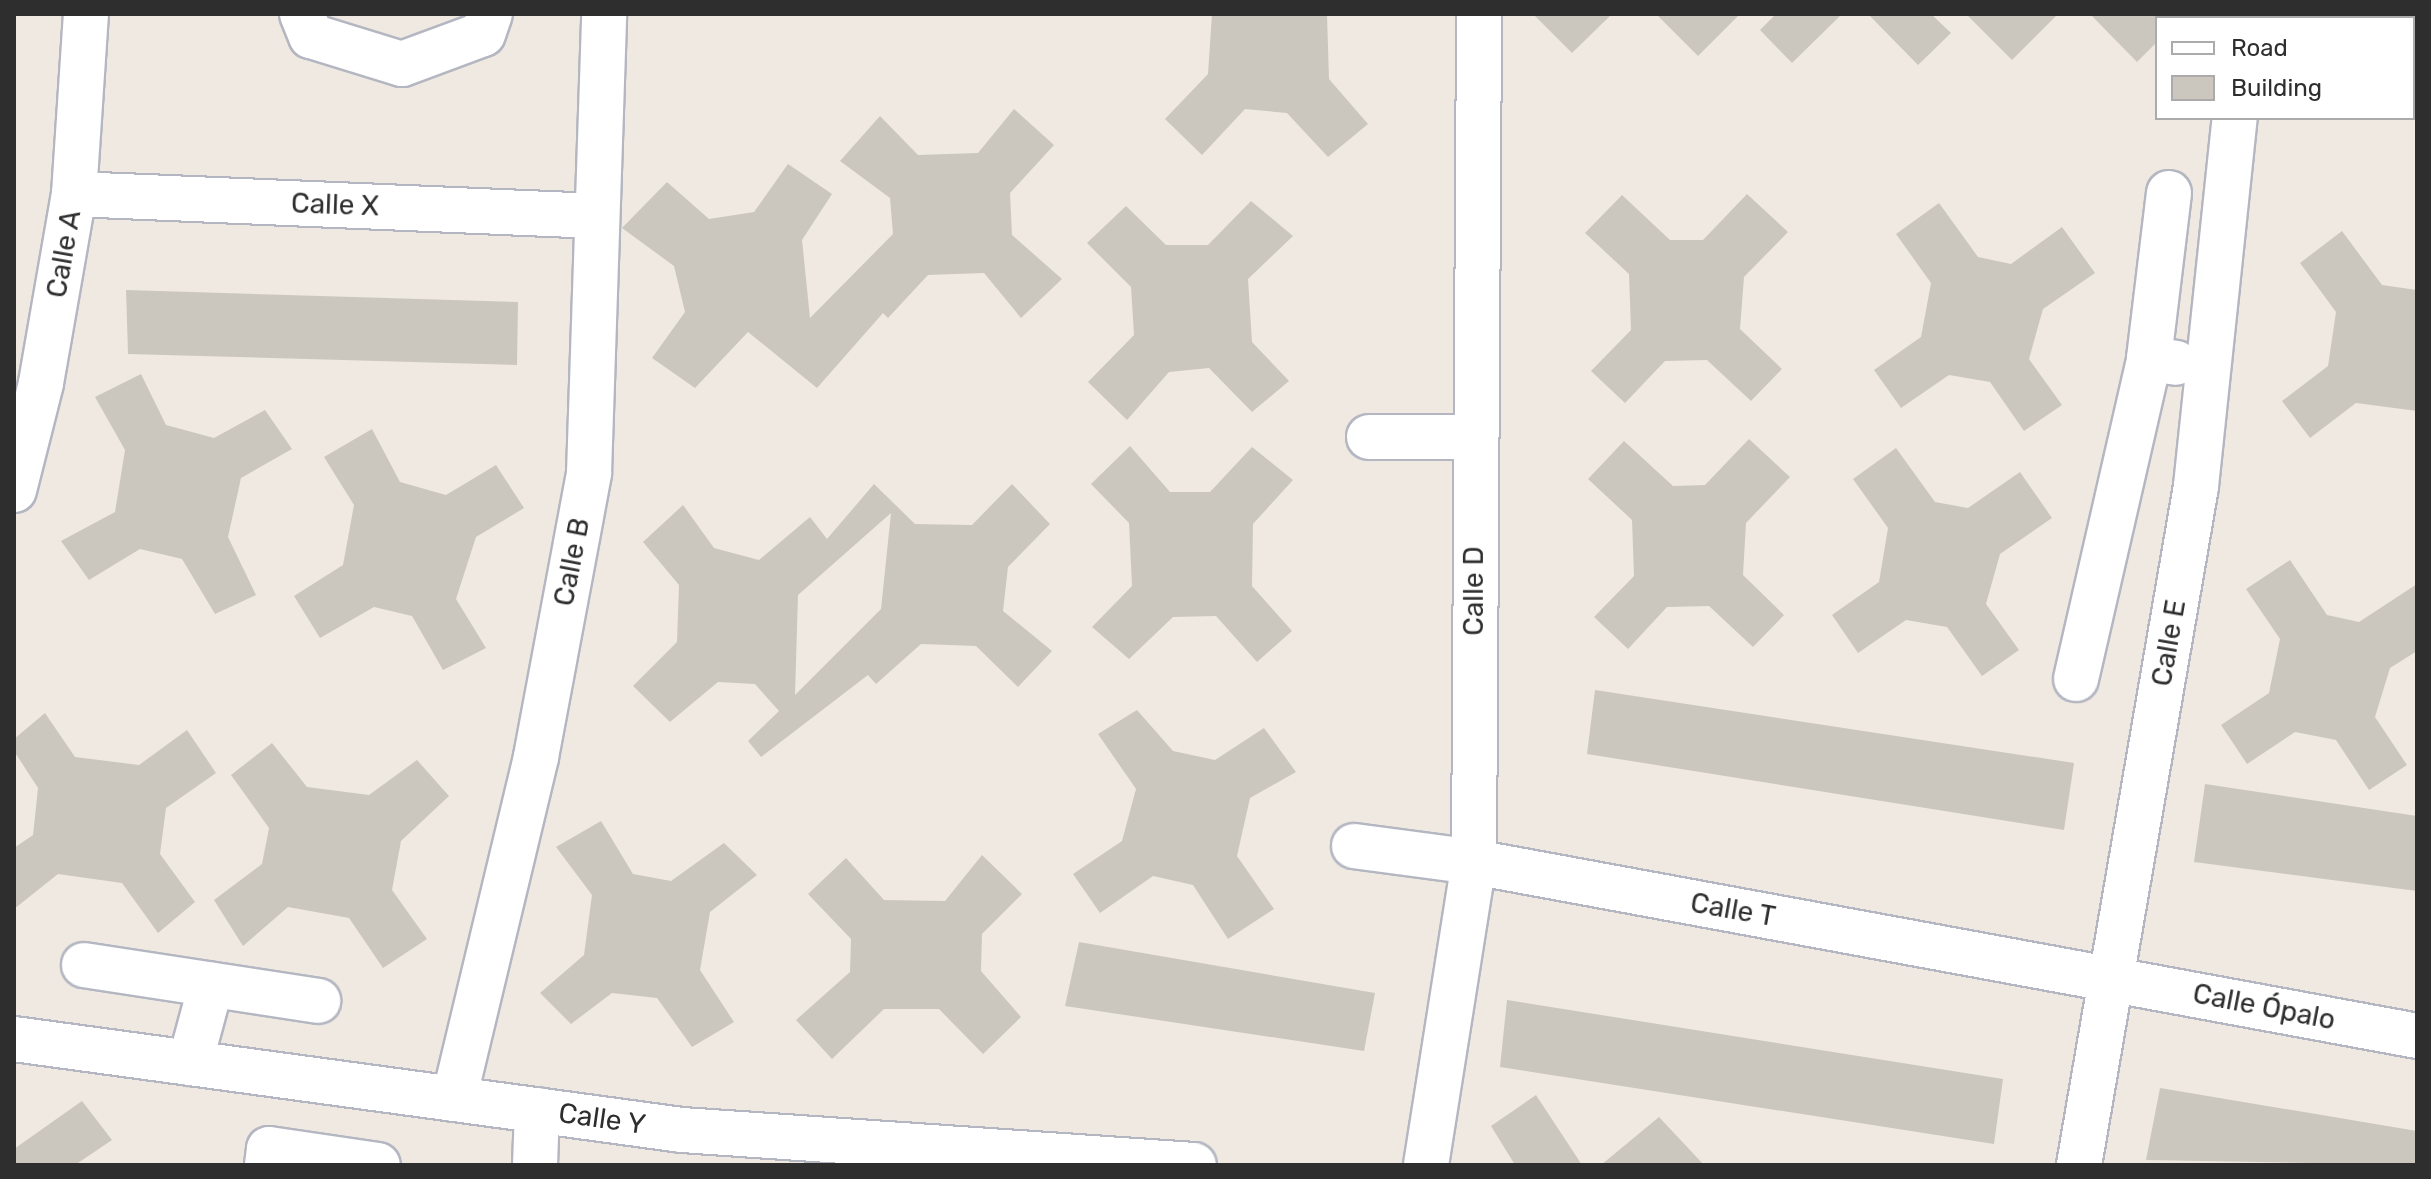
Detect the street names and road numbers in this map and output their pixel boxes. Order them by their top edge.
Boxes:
street label: Calle X [290,187,380,223]
street label: Calle A [40,207,88,301]
street label: Calle B [547,515,597,609]
street label: Calle D [1457,546,1491,636]
street label: Calle E [2145,597,2193,689]
street label: Calle T [1688,886,1778,934]
street label: Calle Ópalo [2190,977,2338,1037]
street label: Calle Y [556,1096,648,1142]

